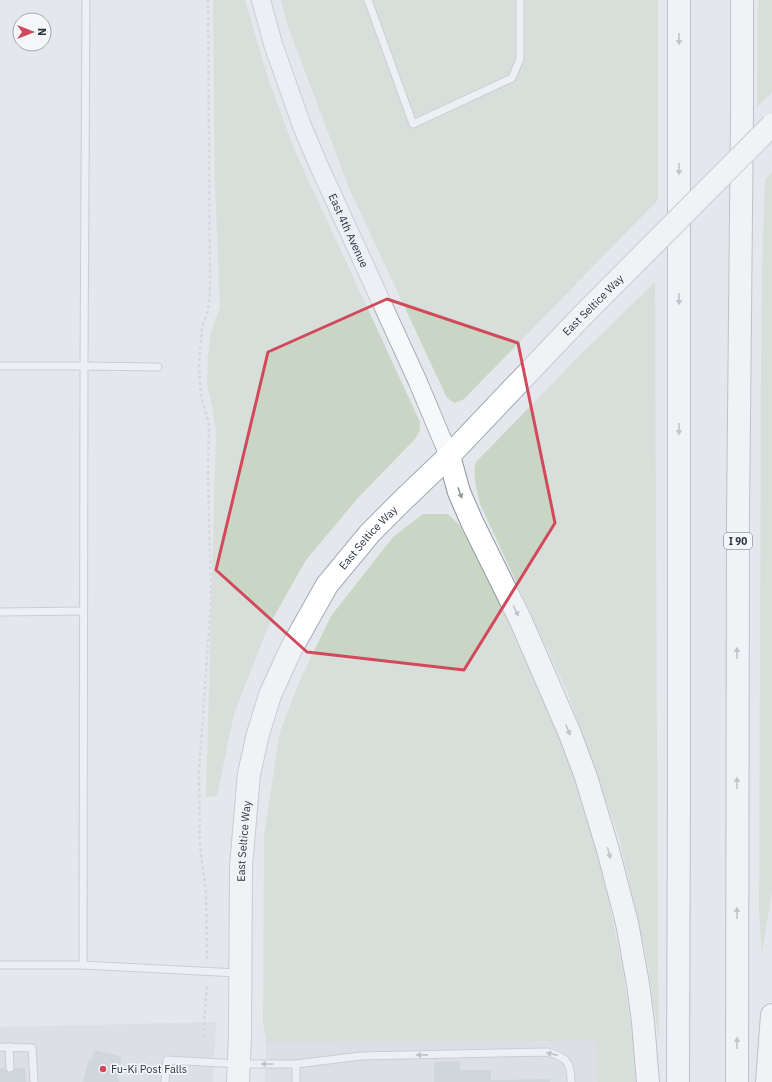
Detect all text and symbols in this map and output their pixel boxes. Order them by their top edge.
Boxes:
north arrow [12,12,52,52]
text: N [35,28,49,36]
one-way arrow [676,33,682,46]
one-way arrow [676,163,682,176]
street label: East 4th Avenue [325,191,372,270]
street label: East Seltice Way [559,271,627,339]
one-way arrow [676,293,682,306]
one-way arrow [676,423,682,436]
one-way arrow [457,488,463,500]
street label: East Seltice Way [336,502,401,572]
road number: I 90 [724,533,752,549]
one-way arrow [513,605,519,616]
one-way arrow [734,646,740,659]
one-way arrow [565,724,571,735]
one-way arrow [734,776,740,789]
street label: East Seltice Way [234,800,254,882]
one-way arrow [606,847,612,859]
one-way arrow [734,906,740,919]
one-way arrow [734,1036,740,1049]
one-way arrow [545,1050,558,1056]
one-way arrow [415,1052,428,1058]
one-way arrow [260,1061,273,1067]
place label: Fu-Ki Post Falls [111,1062,187,1076]
marker: Fu-Ki Post Falls [98,1064,108,1074]

